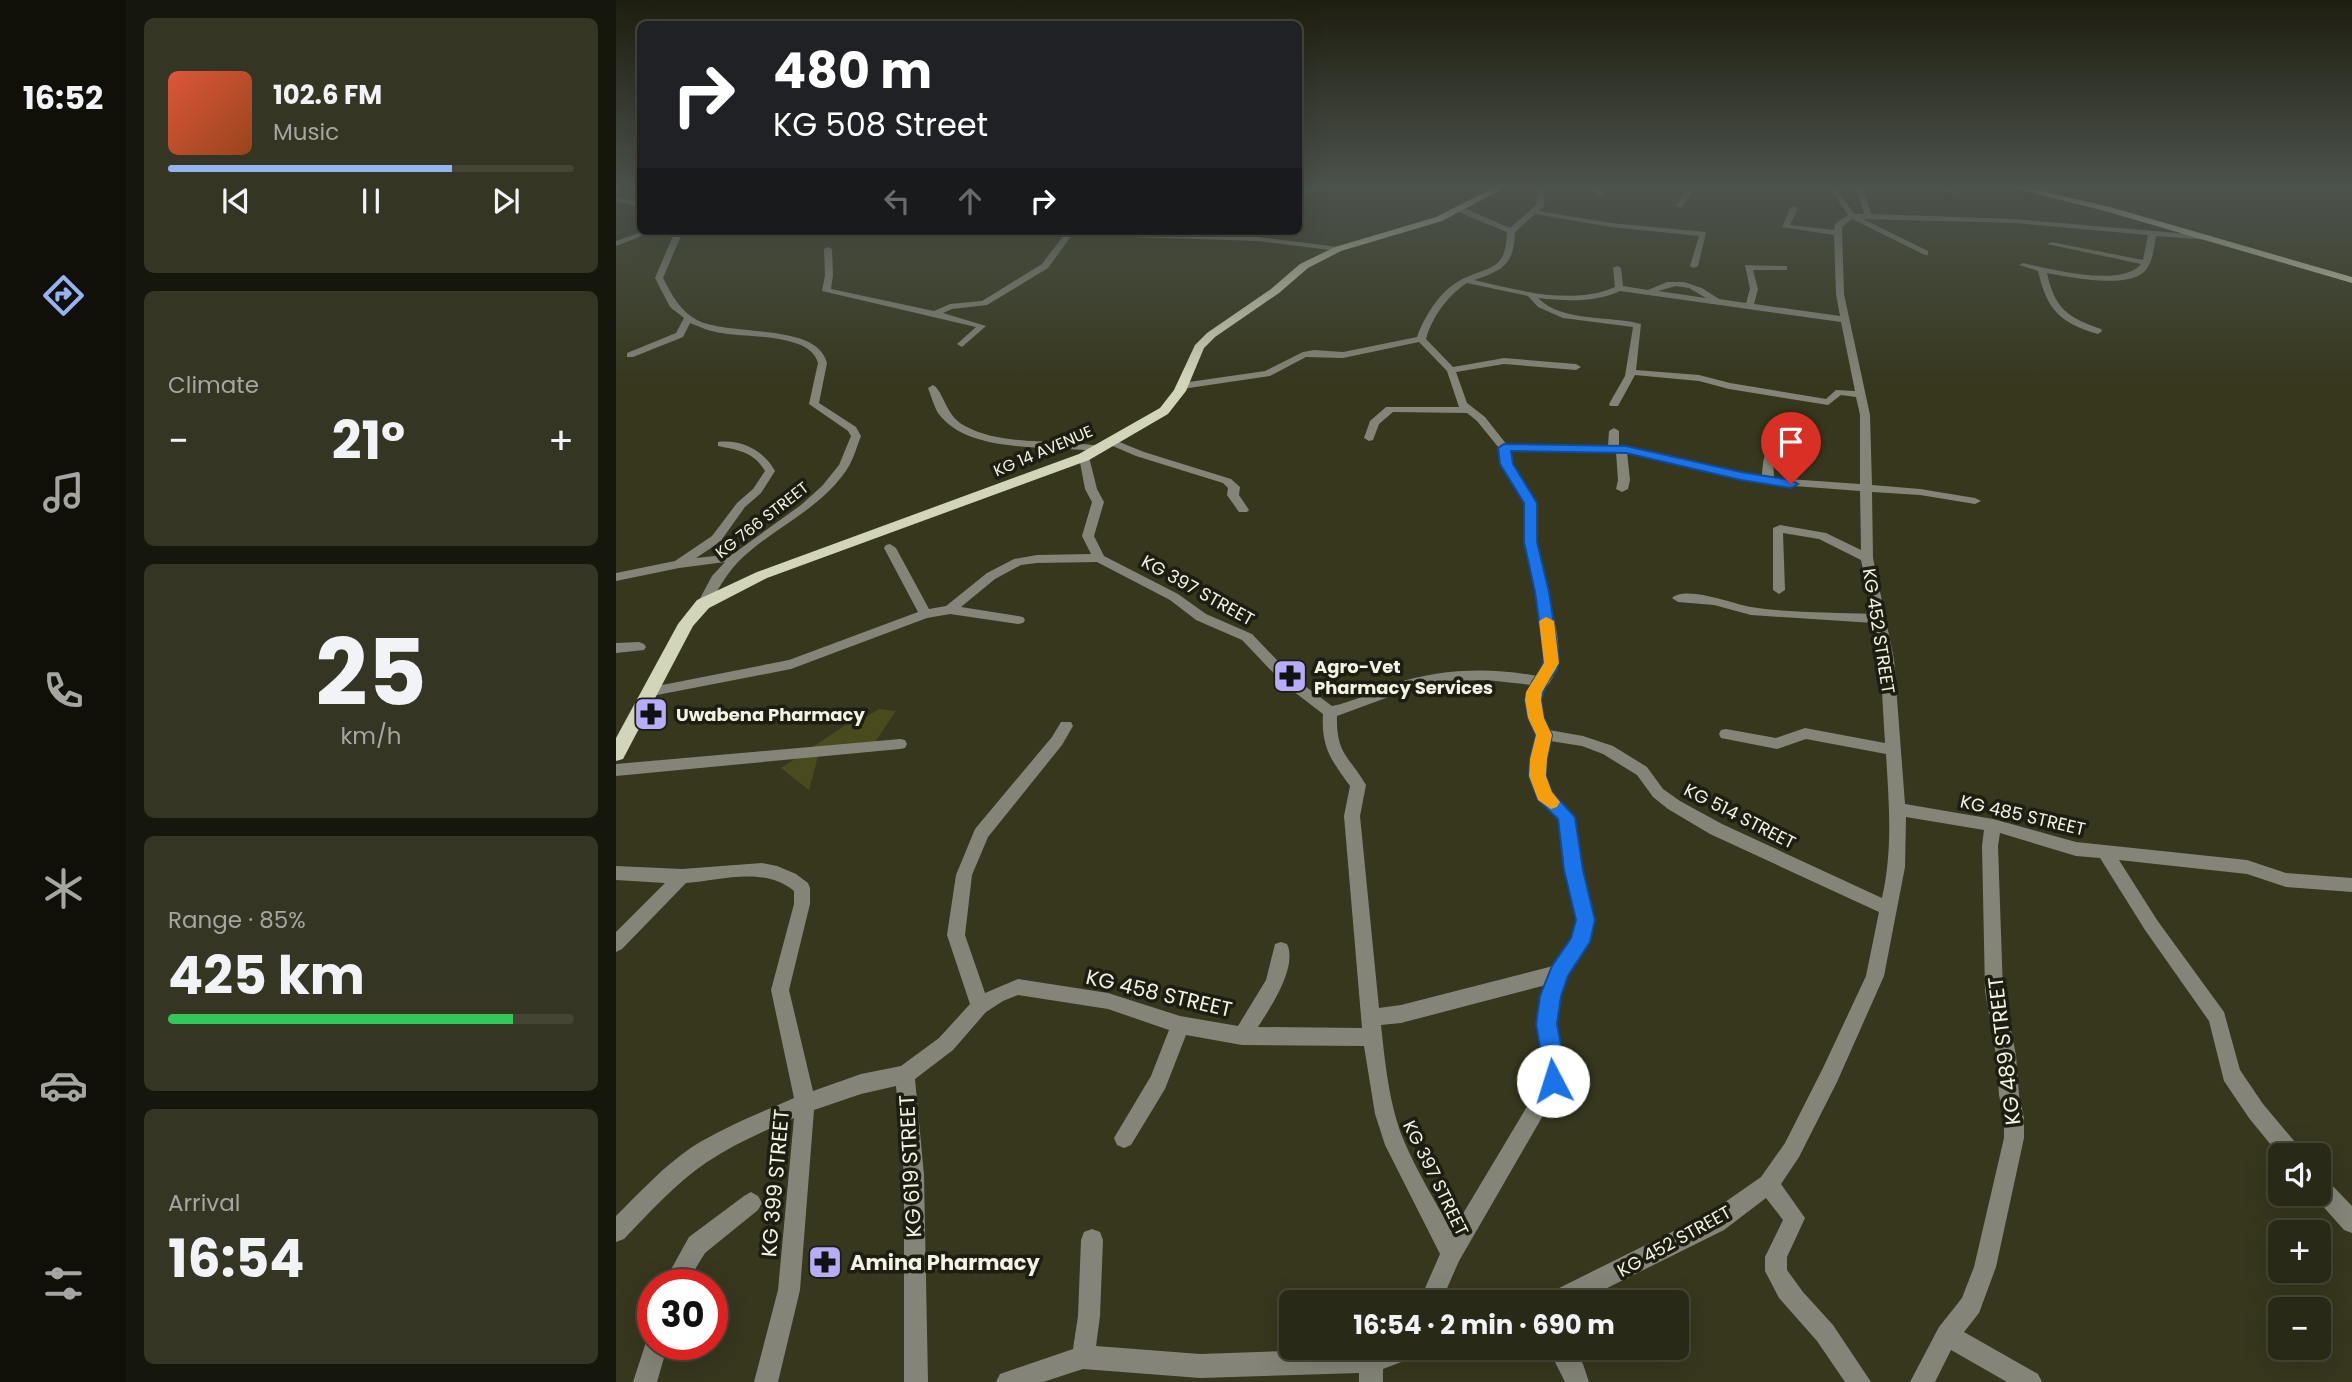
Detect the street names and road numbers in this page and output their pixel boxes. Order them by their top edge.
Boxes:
street label: KG 14 AVENUE [990,420,1096,482]
street label: KG 766 STREET [711,476,814,564]
street label: KG 397 STREET [1137,549,1259,632]
street label: KG 452 STREET [1857,566,1901,696]
street label: KG 514 STREET [1680,777,1800,855]
street label: KG 485 STREET [1958,788,2088,842]
street label: KG 458 STREET [1083,962,1235,1024]
street label: KG 489 STREET [1981,975,2027,1127]
street label: KG 619 STREET [892,1094,928,1238]
street label: KG 399 STREET [754,1108,796,1258]
street label: KG 397 STREET [1397,1116,1475,1240]
street label: KG 452 STREET [1612,1199,1736,1283]

